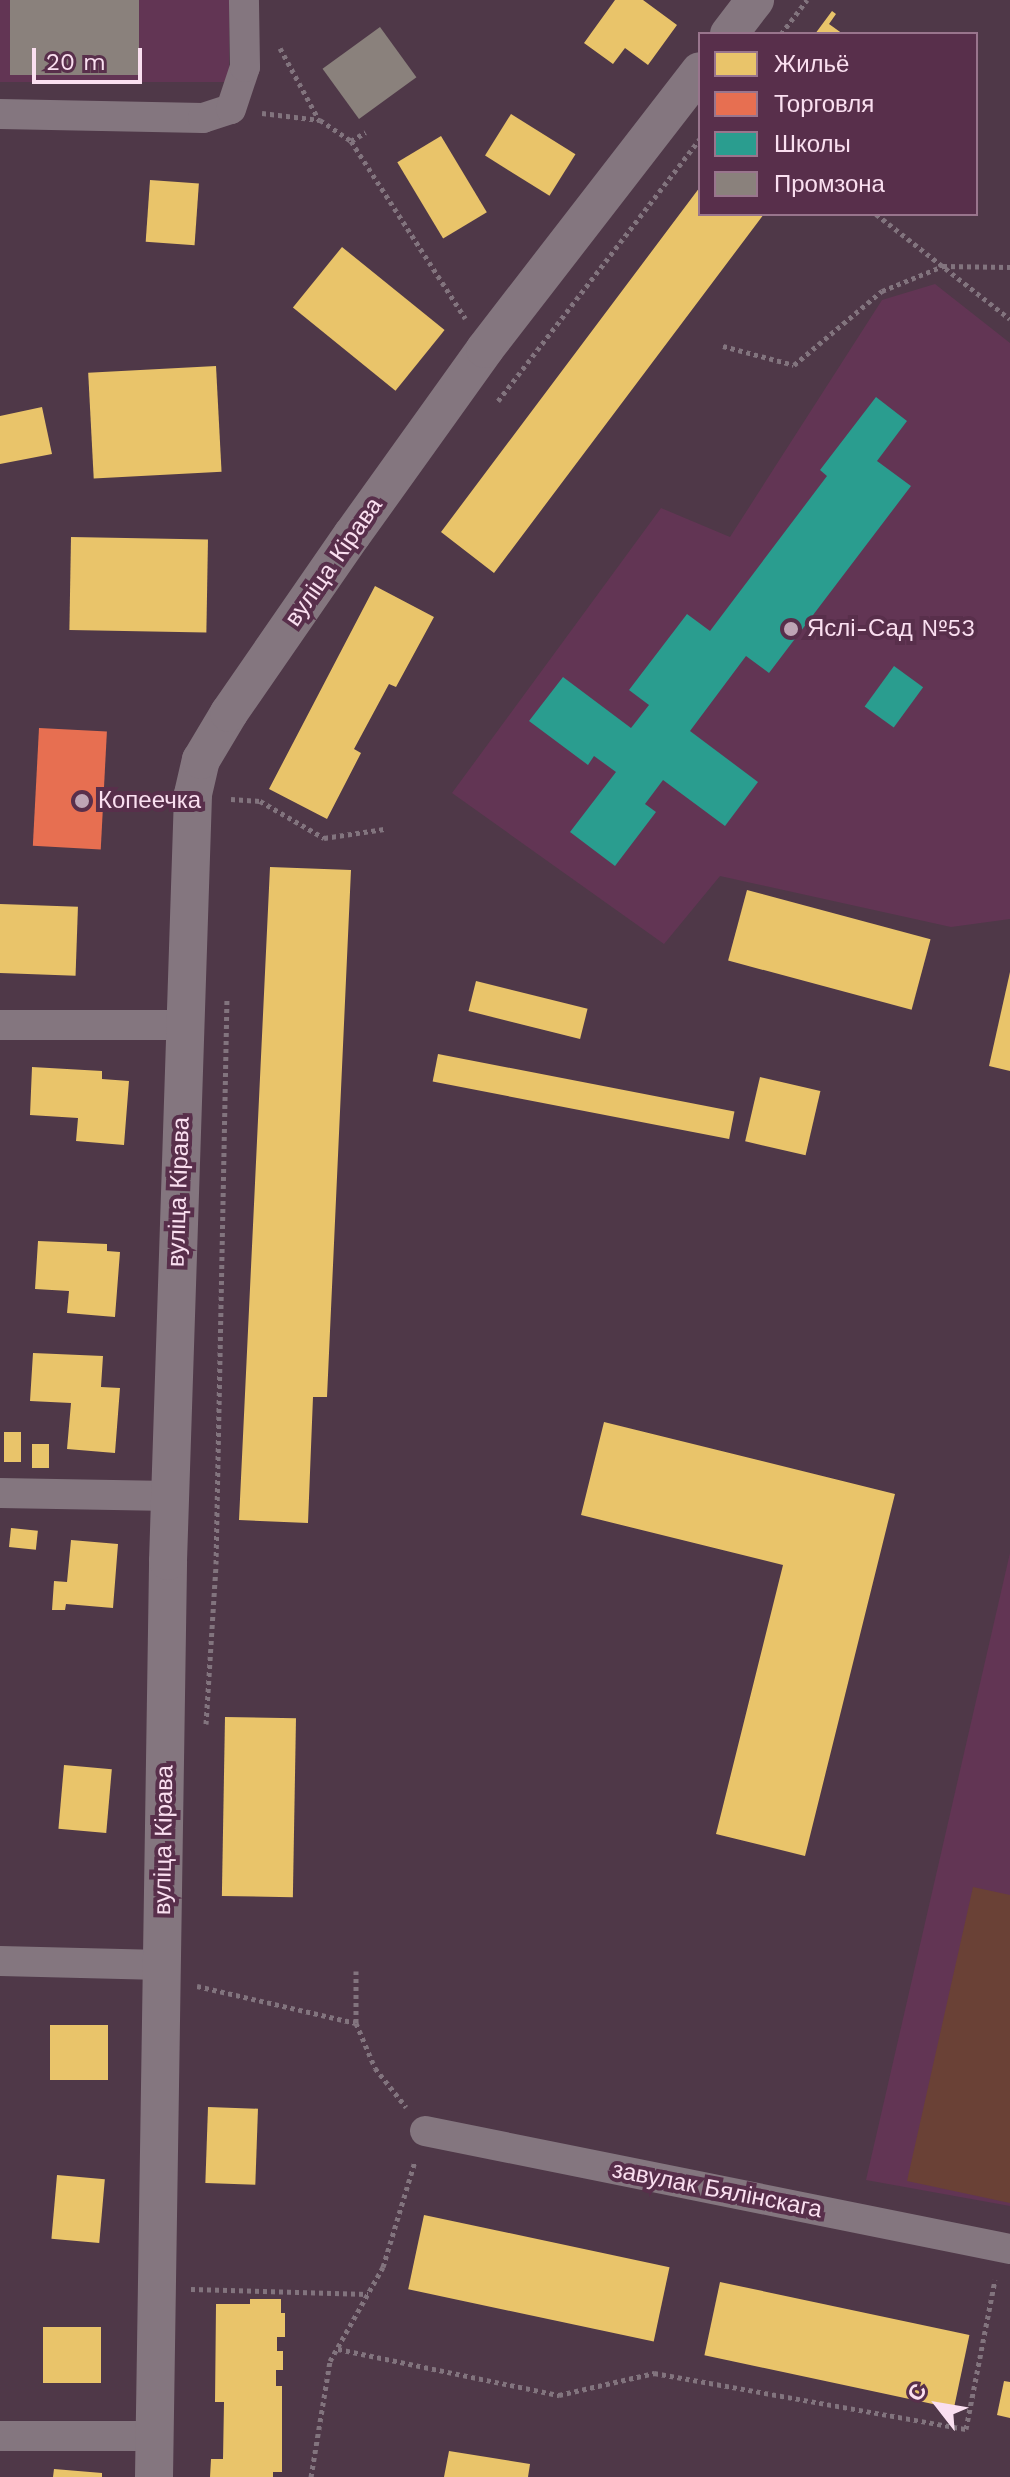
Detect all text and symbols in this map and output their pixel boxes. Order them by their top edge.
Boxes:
scale bar [36,32,146,82]
legend [698,32,978,216]
text: 20 m [46,48,106,76]
text: Жильё [774,50,849,78]
text: Торговля [774,90,874,118]
text: Школы [774,130,851,158]
text: Промзона [774,170,885,198]
street label: вуліца Кірава [279,492,389,632]
place label: Яслі-Сад №53 [807,615,975,643]
marker: Яслі-Сад №53 [782,620,800,638]
place label: Копеечка [98,787,201,815]
marker: Копеечка [73,792,91,810]
street label: вуліца Кірава [162,1116,196,1268]
street label: вуліца Кірава [148,1765,180,1915]
street label: завулак Бялінскага [610,2156,824,2224]
north arrow [898,2365,978,2445]
text: С [902,2379,932,2406]

